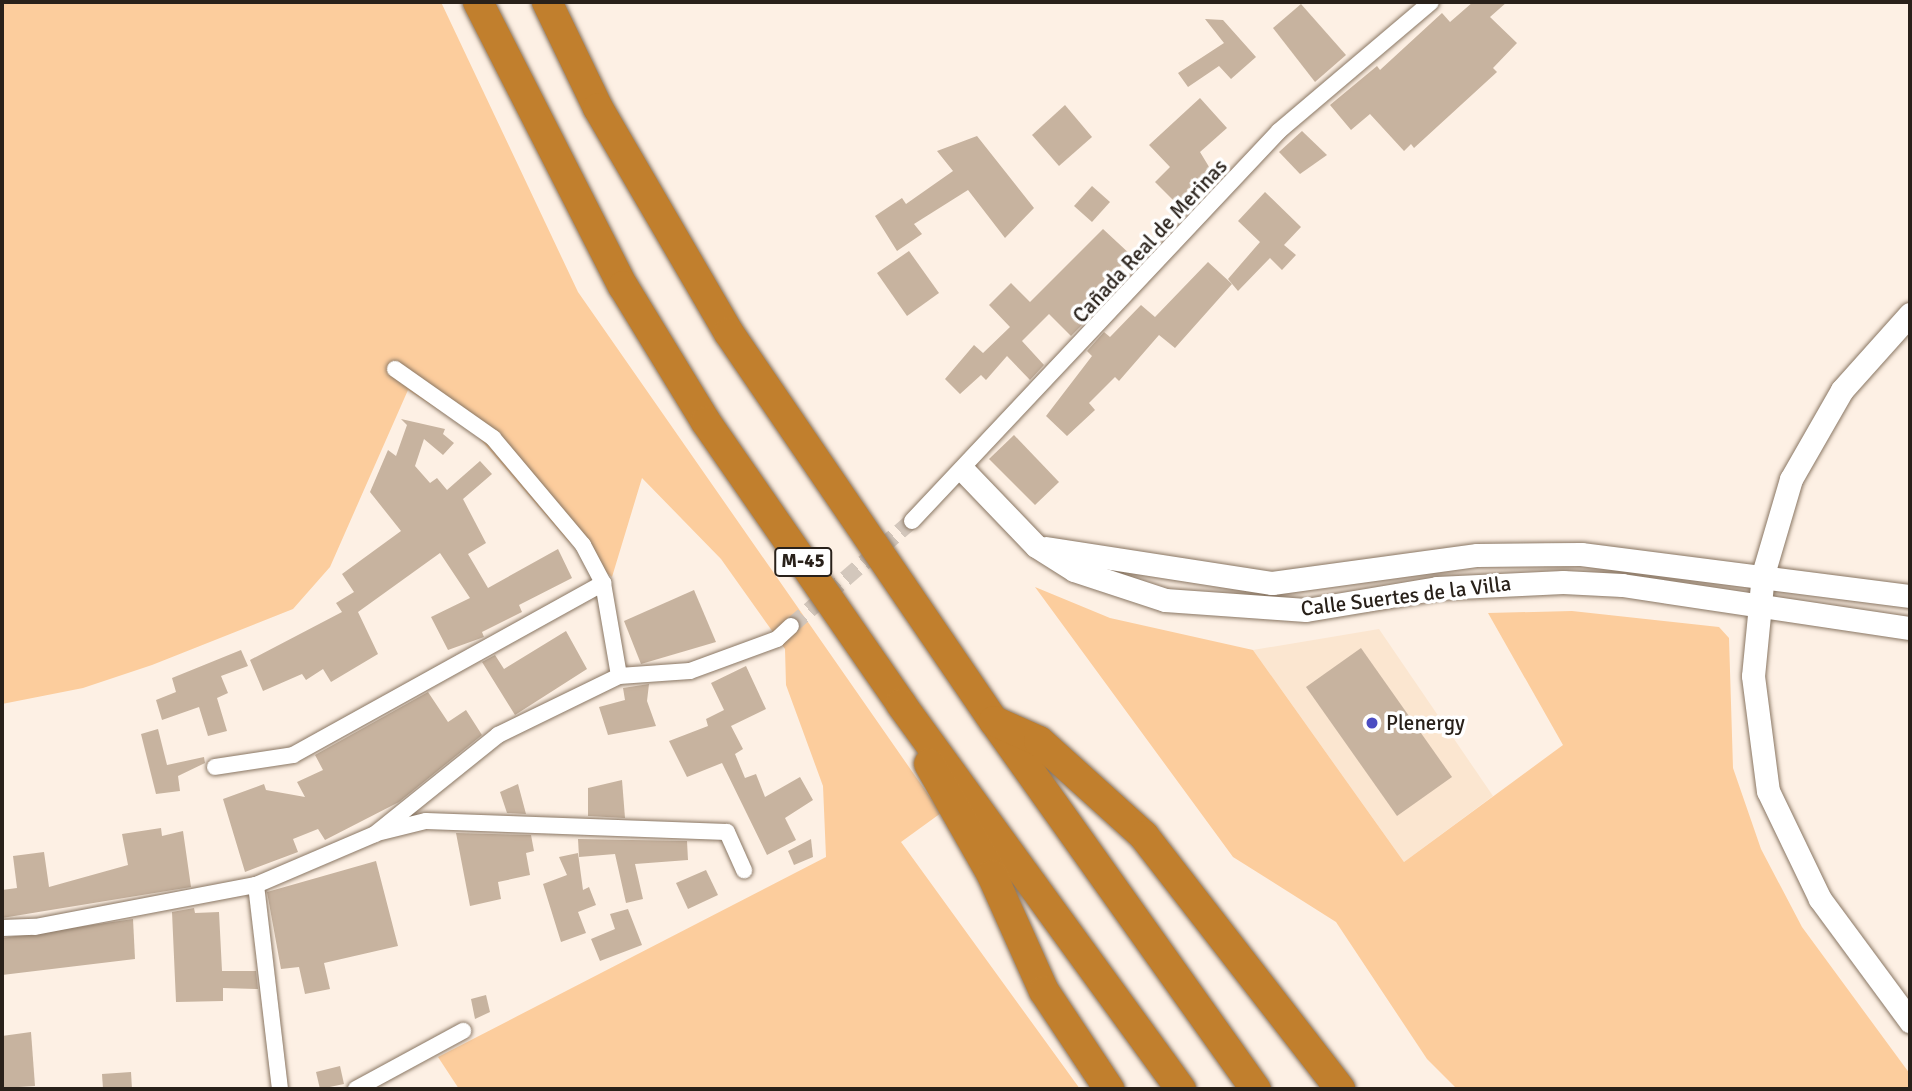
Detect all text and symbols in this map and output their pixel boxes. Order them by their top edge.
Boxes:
street label: Cañada Real de Merinas [1068,154,1232,328]
road number: M-45 [773,547,833,578]
street label: Calle Suertes de la Villa [1299,571,1513,621]
place label: Plenergy [1386,710,1465,736]
marker: Plenergy [1364,715,1380,731]

